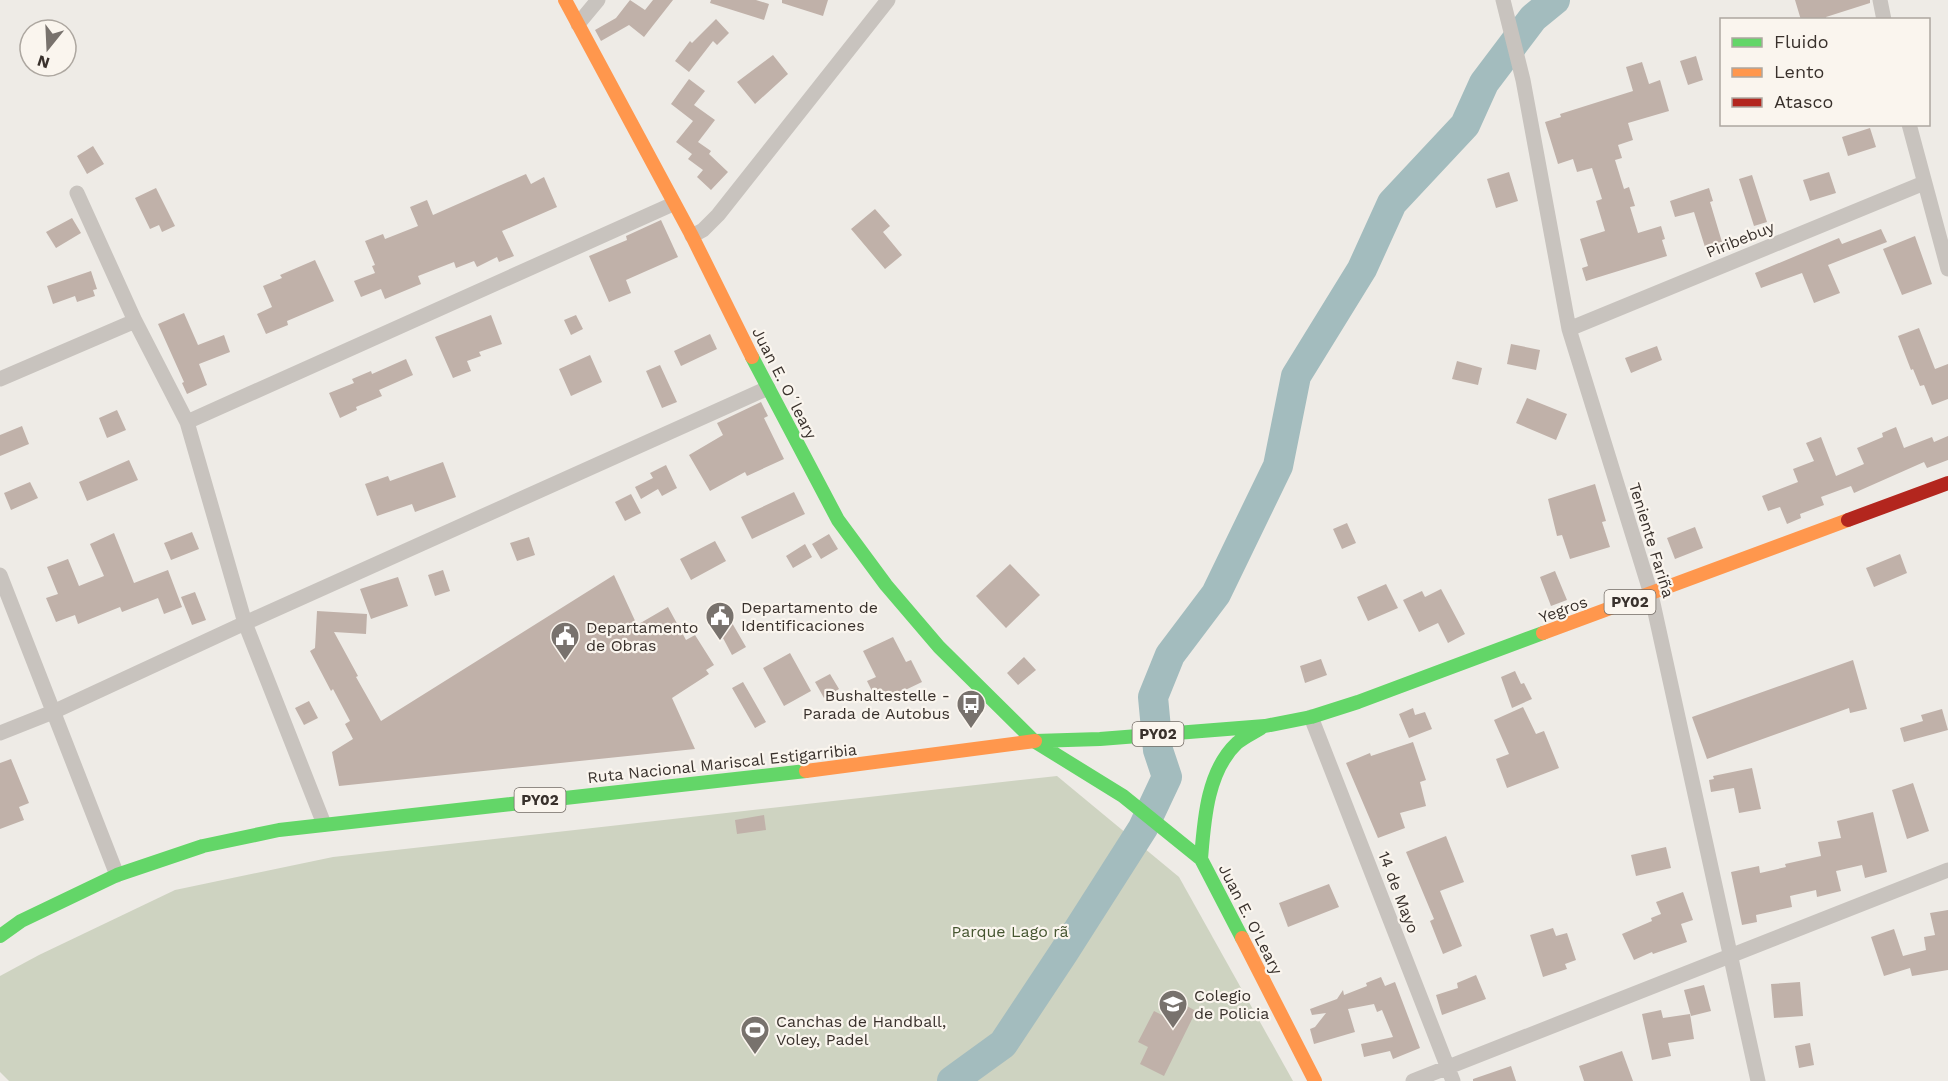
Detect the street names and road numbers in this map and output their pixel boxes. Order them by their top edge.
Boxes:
street label: Piribebuy [1703,217,1778,262]
street label: Juan E. O´leary [748,324,821,443]
street label: Teniente Fariña [1625,480,1678,600]
road number: PY02 [1604,590,1656,614]
street label: Yegros [1536,592,1590,627]
road number: PY02 [1132,722,1184,746]
street label: Ruta Nacional Mariscal Estigarribia [586,740,858,787]
road number: PY02 [514,788,566,812]
street label: 14 de Mayo [1374,849,1423,936]
street label: Juan E. O'Leary [1215,861,1287,978]

